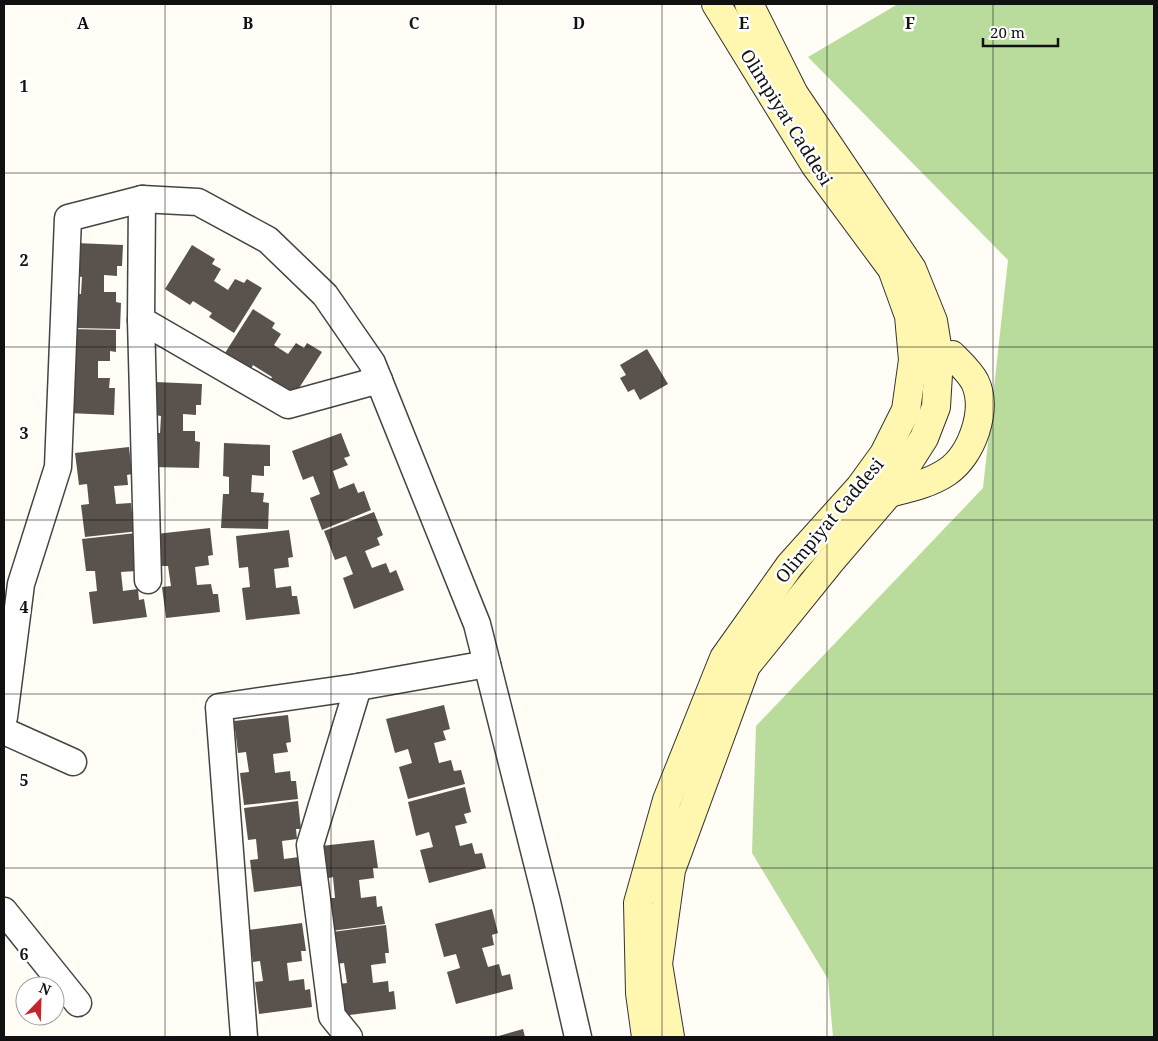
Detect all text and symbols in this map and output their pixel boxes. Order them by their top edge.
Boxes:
text: A [77,12,90,34]
text: B [243,12,254,34]
text: C [409,12,420,34]
text: D [573,12,585,34]
text: E [739,12,749,34]
text: F [905,12,915,34]
scale bar [983,15,1058,47]
text: 20 m [990,22,1025,42]
street label: Olimpiyat Caddesi [735,44,839,190]
text: 1 [19,75,29,97]
text: 2 [19,249,29,271]
text: 3 [19,422,29,444]
street label: Olimpiyat Caddesi [769,452,889,588]
text: 4 [19,596,29,618]
text: 5 [19,769,29,791]
text: 6 [19,943,29,965]
north arrow [15,976,65,1026]
text: N [36,978,54,999]

